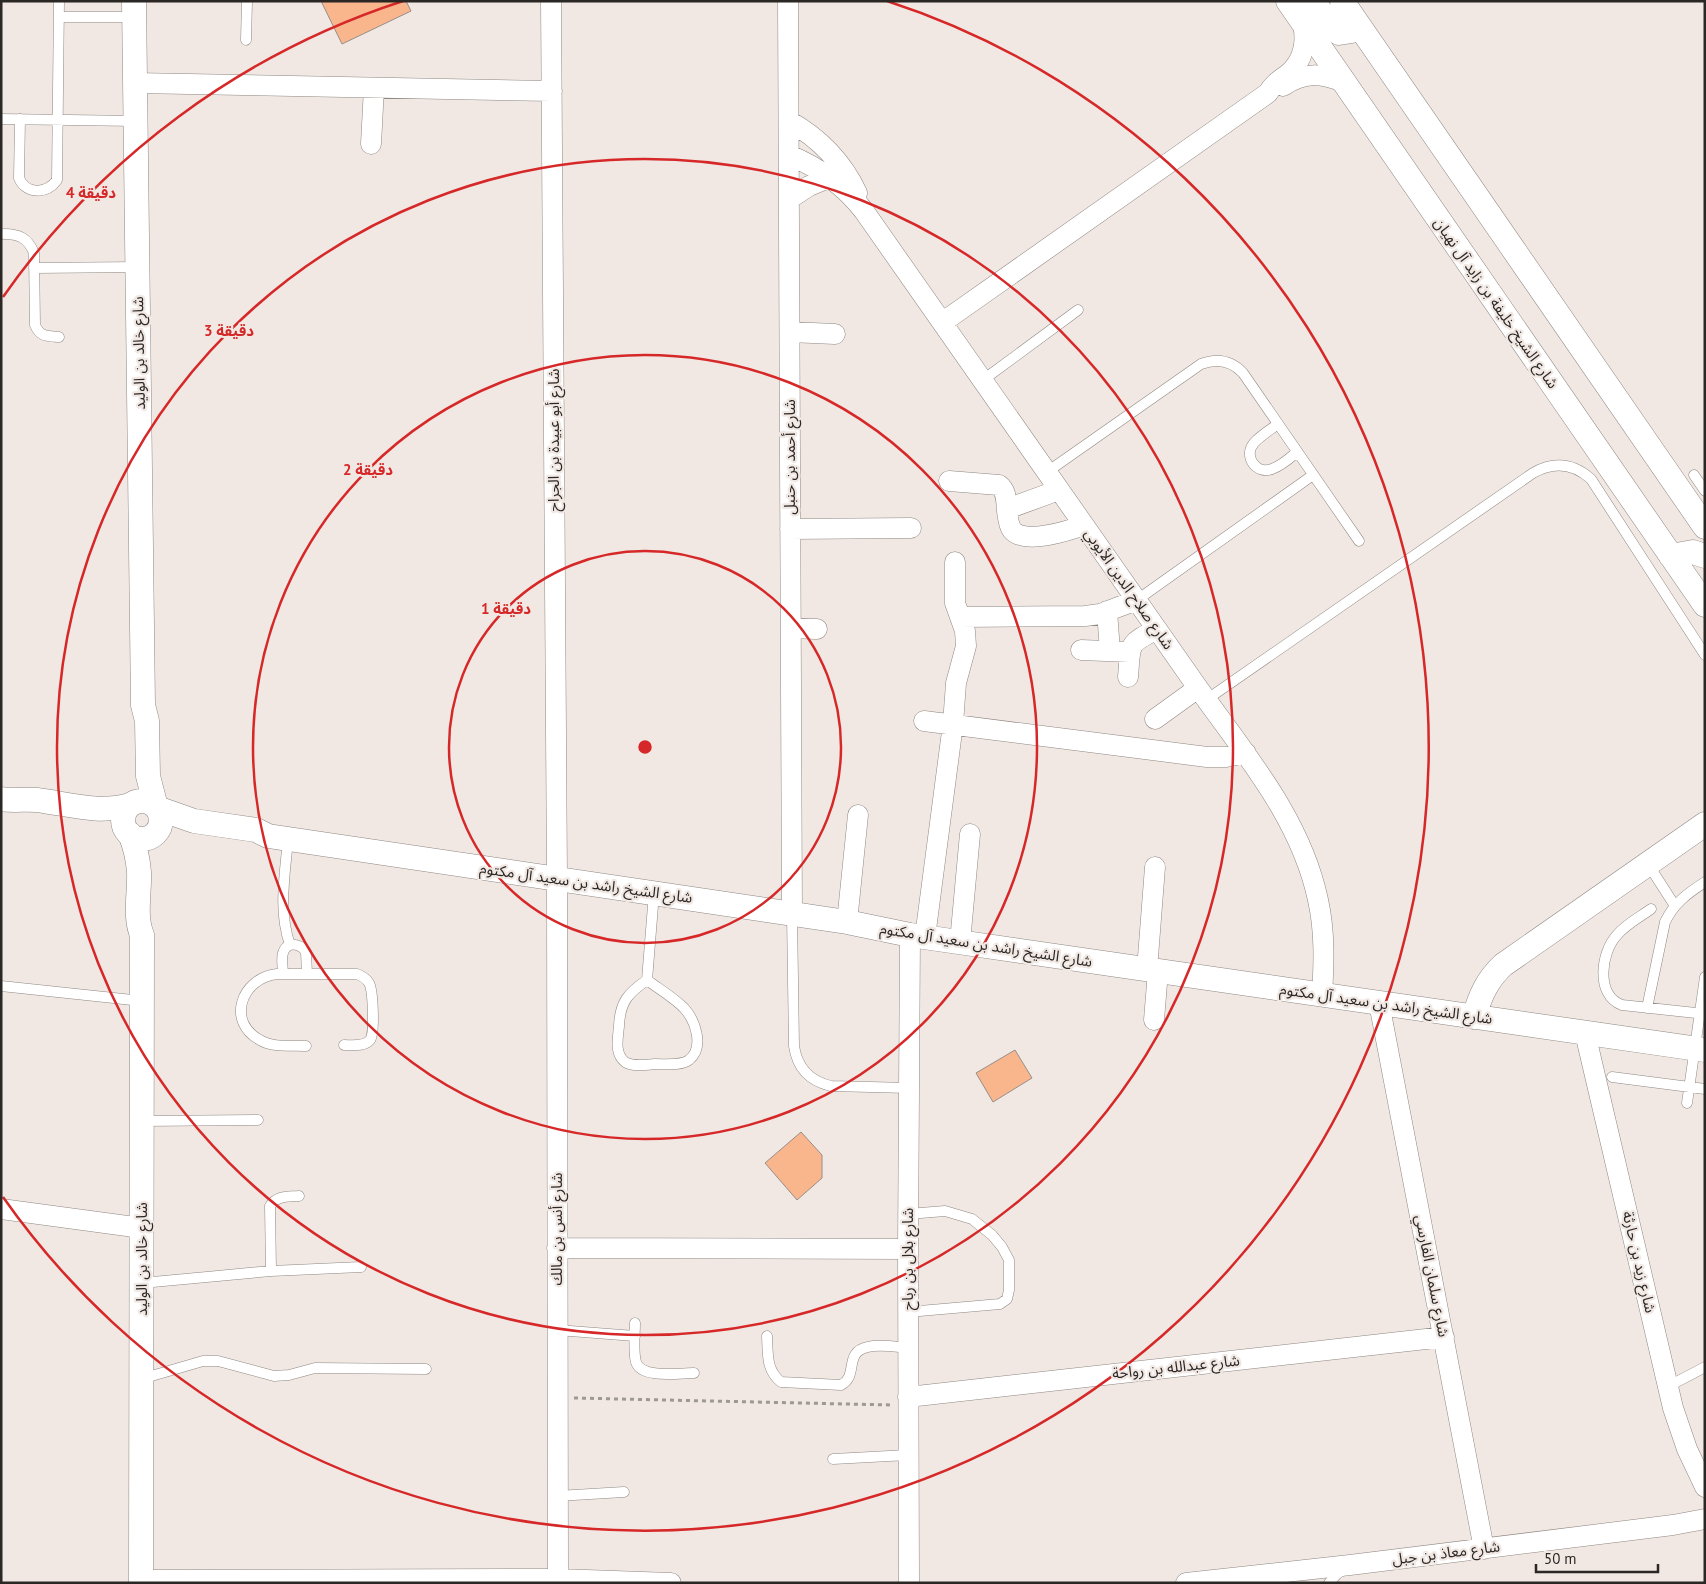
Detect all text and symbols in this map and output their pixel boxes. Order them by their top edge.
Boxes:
text: 4 دقيقة [66,183,116,202]
street label: شارع الشيخ خليفة بن زايد آل نهيان [1428,214,1563,394]
street label: شارع خالد بن الوليد [128,296,152,410]
text: 3 دقيقة [204,321,254,340]
street label: شارع أبو عبيدة بن الجراح [544,368,566,511]
street label: شارع أحمد بن حنبل [780,399,802,515]
text: 2 دقيقة [343,460,393,479]
street label: شارع صلاح الدين الأيوبي [1078,525,1178,655]
text: 1 دقيقة [481,599,531,618]
centre of rings [636,738,654,756]
street label: شارع الشيخ راشد بن سعيد آل مكتوم [478,858,694,910]
street label: شارع الشيخ راشد بن سعيد آل مكتوم [878,918,1094,974]
street label: شارع الشيخ راشد بن سعيد آل مكتوم [1278,979,1494,1031]
street label: شارع أنس بن مالك [547,1172,569,1285]
street label: شارع خالد بن الوليد [132,1202,154,1316]
street label: شارع بلال بن رباح [898,1207,920,1310]
street label: شارع زيد بن حارثة [1616,1209,1660,1315]
street label: شارع سلمان الفارسي [1408,1213,1454,1339]
street label: شارع عبدالله بن رواحة [1111,1350,1241,1386]
street label: شارع معاذ بن جبل [1391,1536,1501,1572]
scale bar [1536,1542,1658,1574]
text: 50 m [1544,1549,1577,1568]

